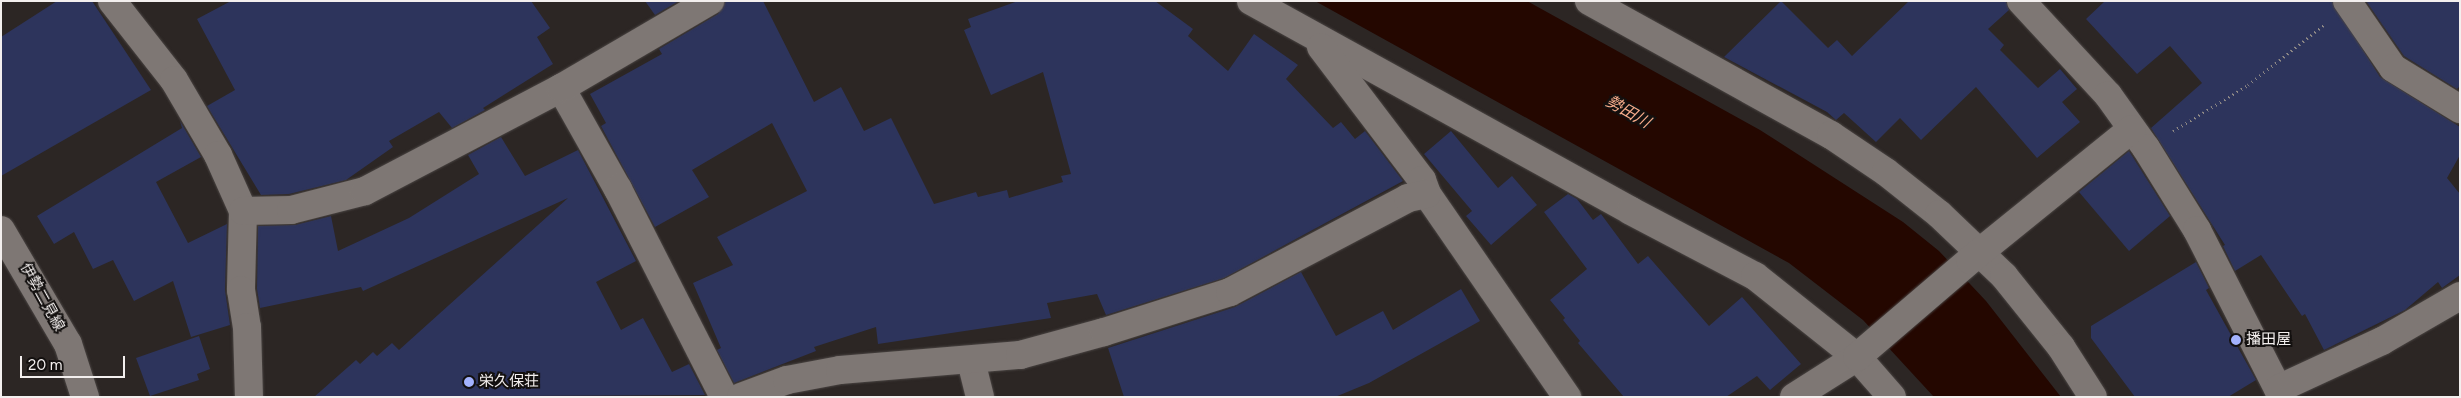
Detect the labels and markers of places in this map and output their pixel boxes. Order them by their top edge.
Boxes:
place label: 播田屋 [2246,331,2291,349]
marker: 播田屋 [2230,334,2242,346]
place label: 栄久保荘 [479,373,539,391]
marker: 栄久保荘 [463,376,475,388]

